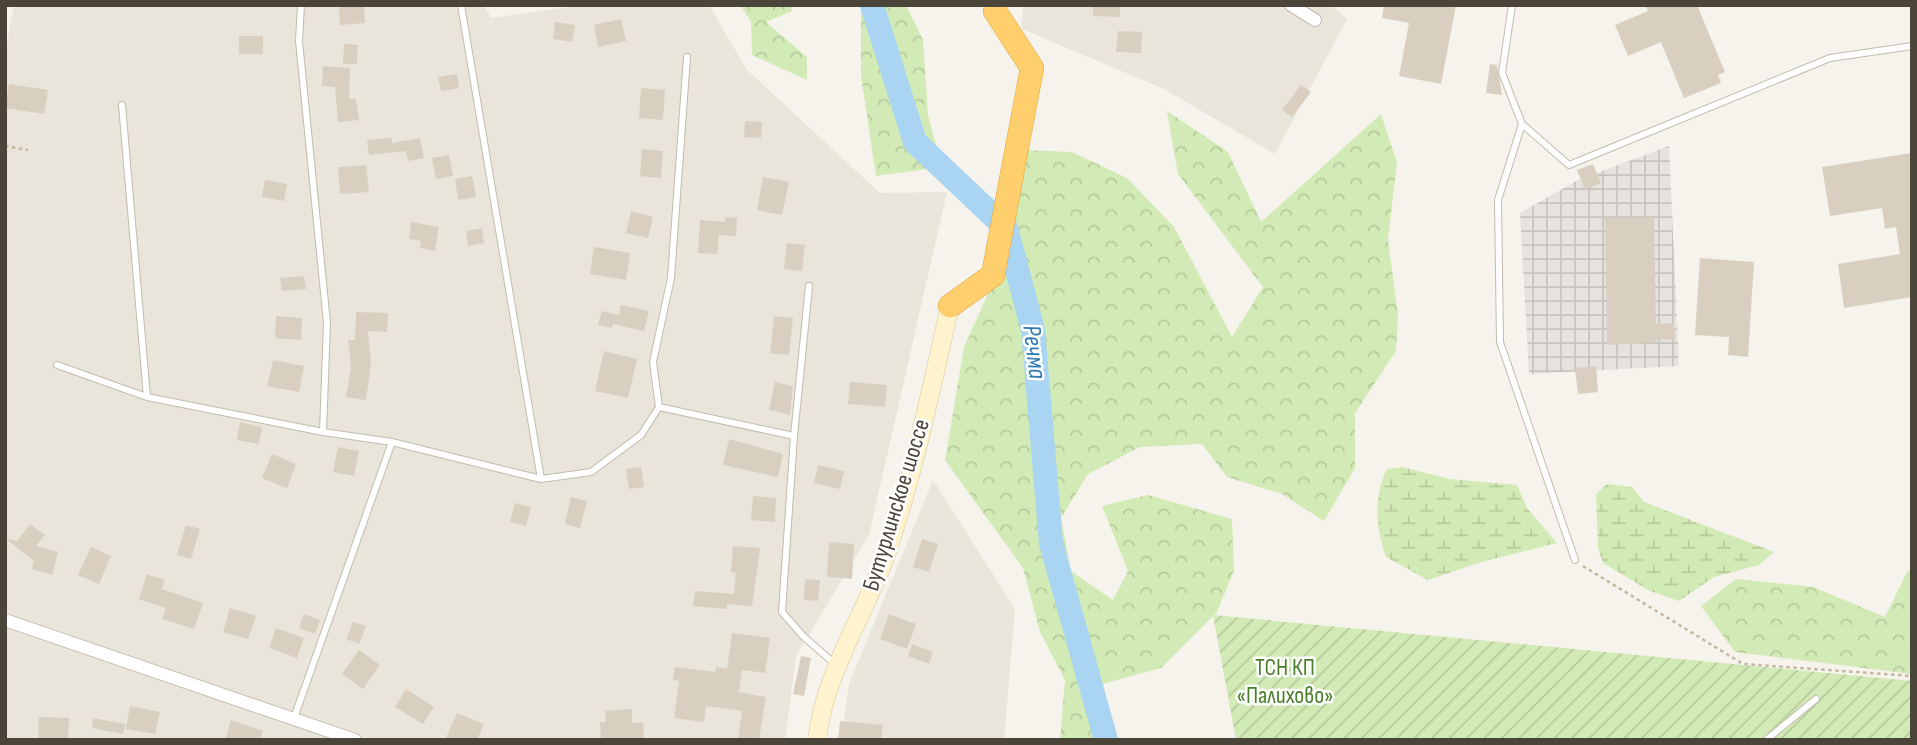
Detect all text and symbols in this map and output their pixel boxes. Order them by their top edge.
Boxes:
water label: Речма [1015,323,1053,381]
street label: Бутурлинское шоссе [856,416,936,594]
park label: ТСН КП «Палихово» [1236,653,1334,710]

